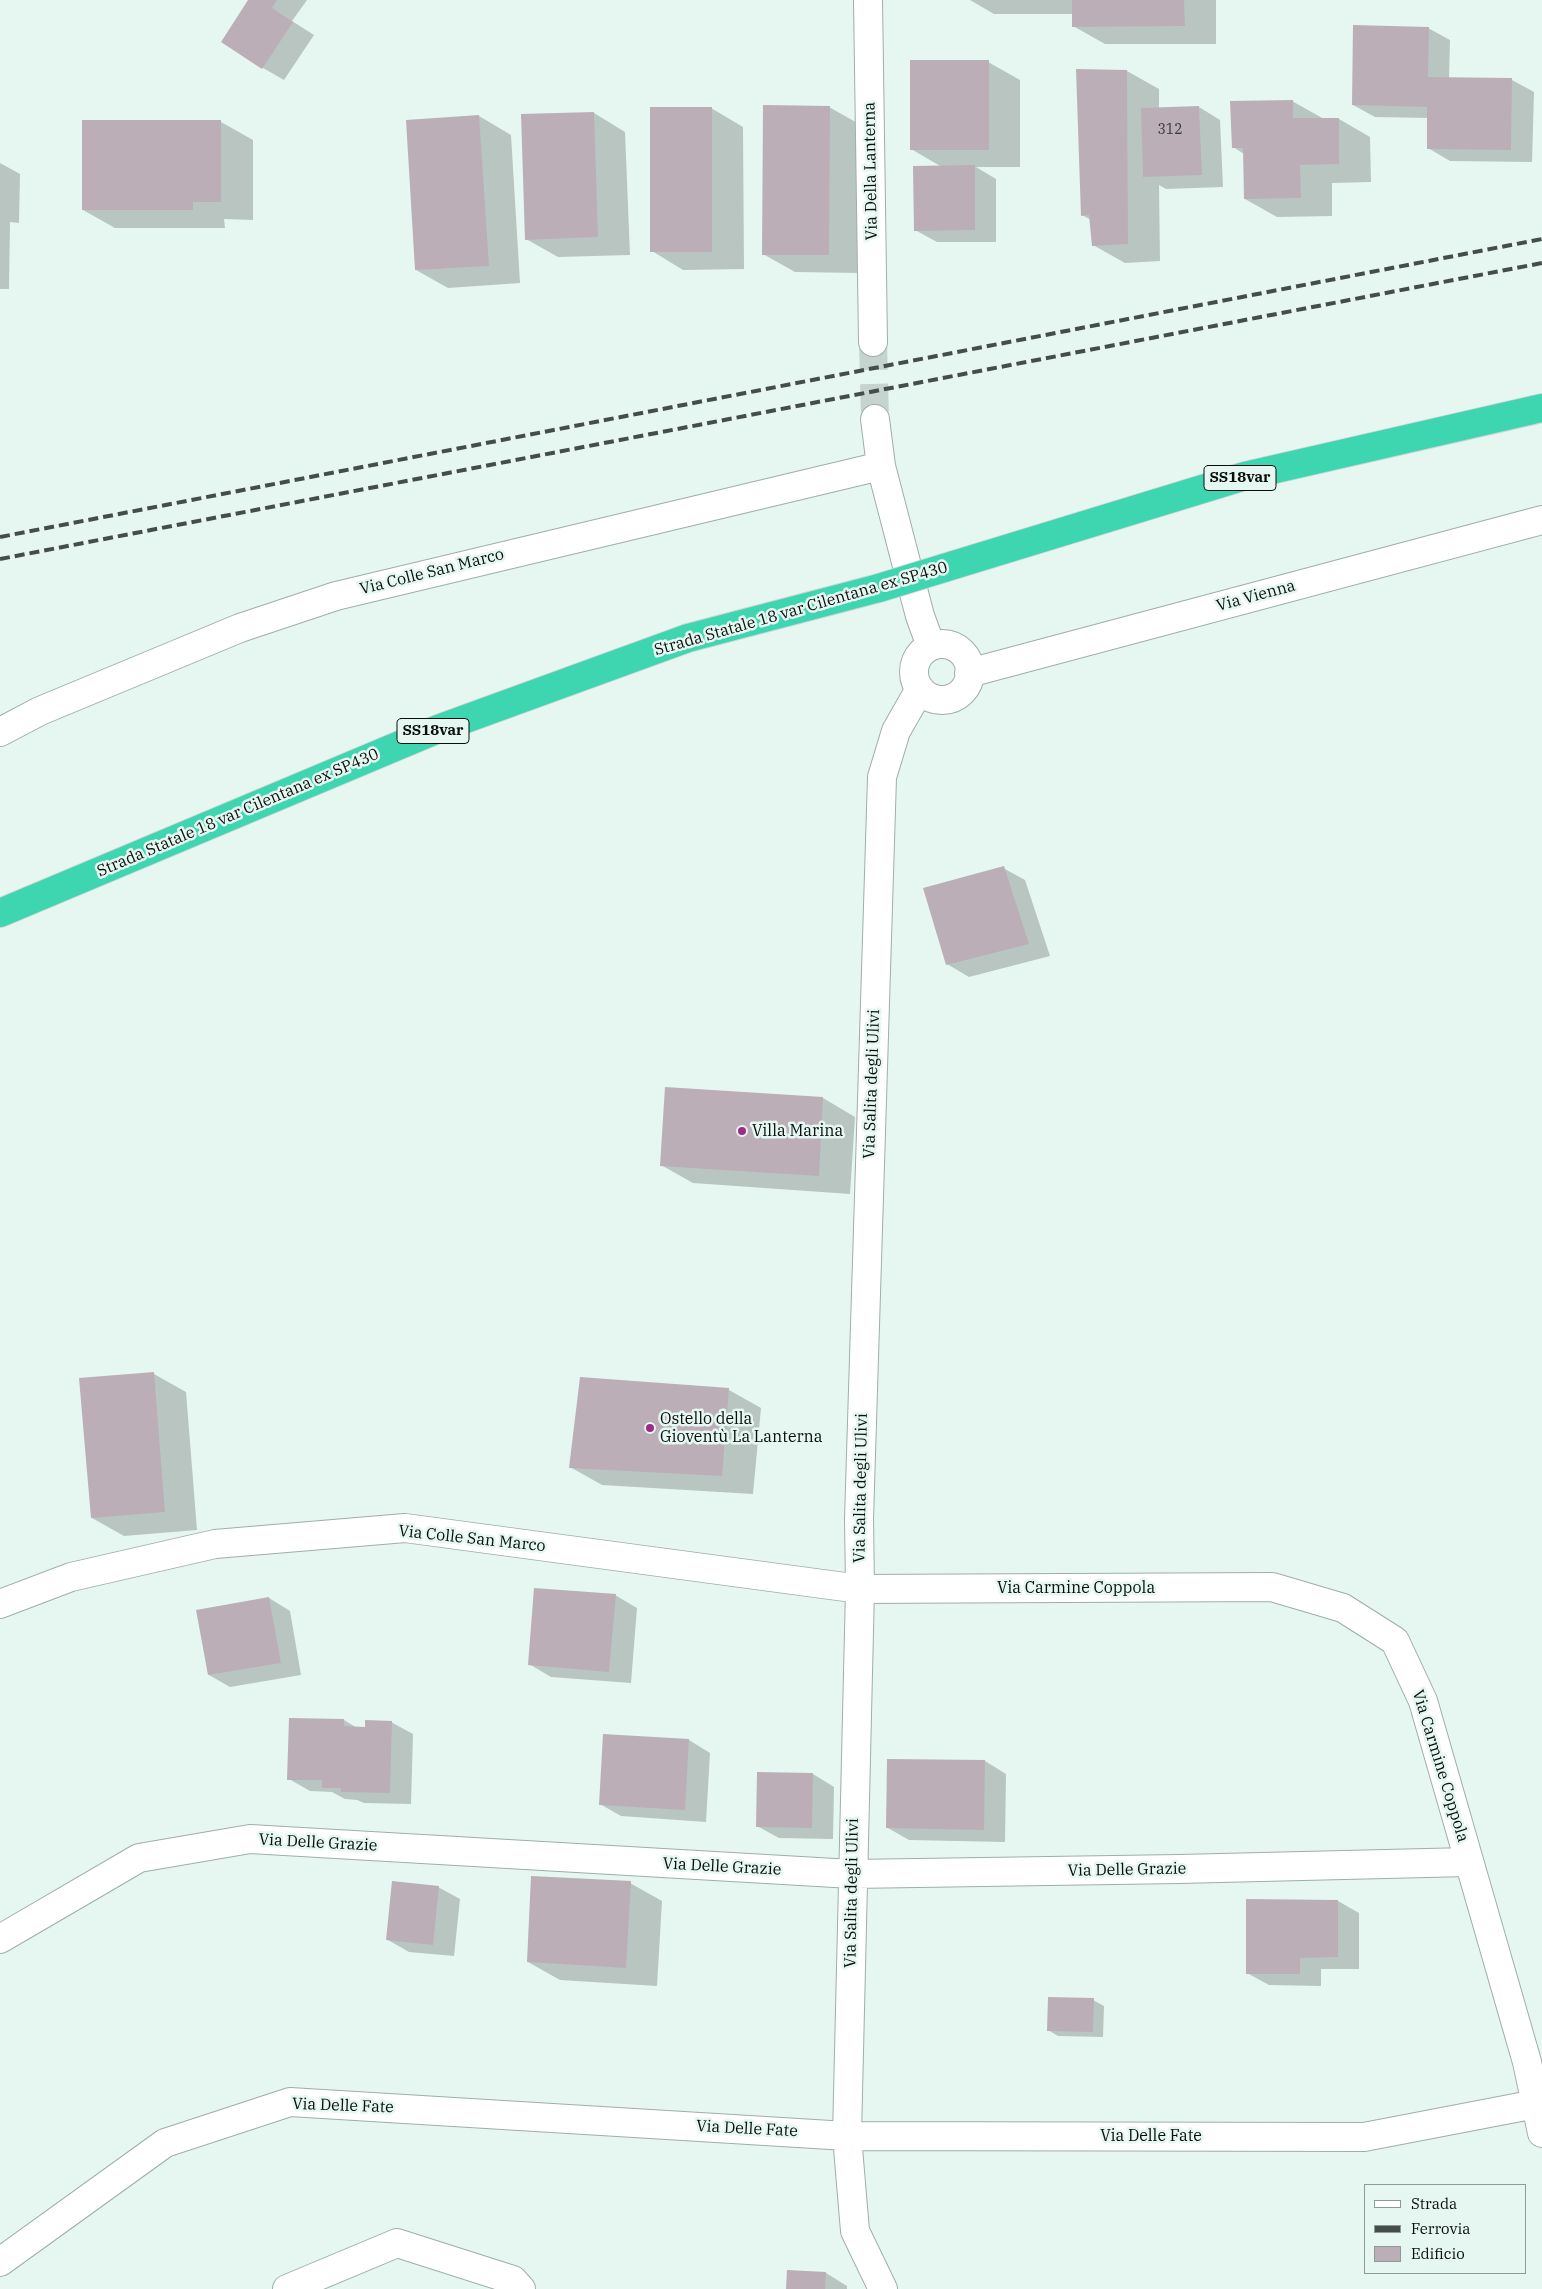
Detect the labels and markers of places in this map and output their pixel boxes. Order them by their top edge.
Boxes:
place label: Villa Marina [752,1121,843,1141]
marker: Villa Marina [736,1125,748,1137]
place label: Ostello della Gioventù La Lanterna [660,1409,823,1447]
marker: Ostello della Gioventù La Lanterna [644,1422,656,1434]

